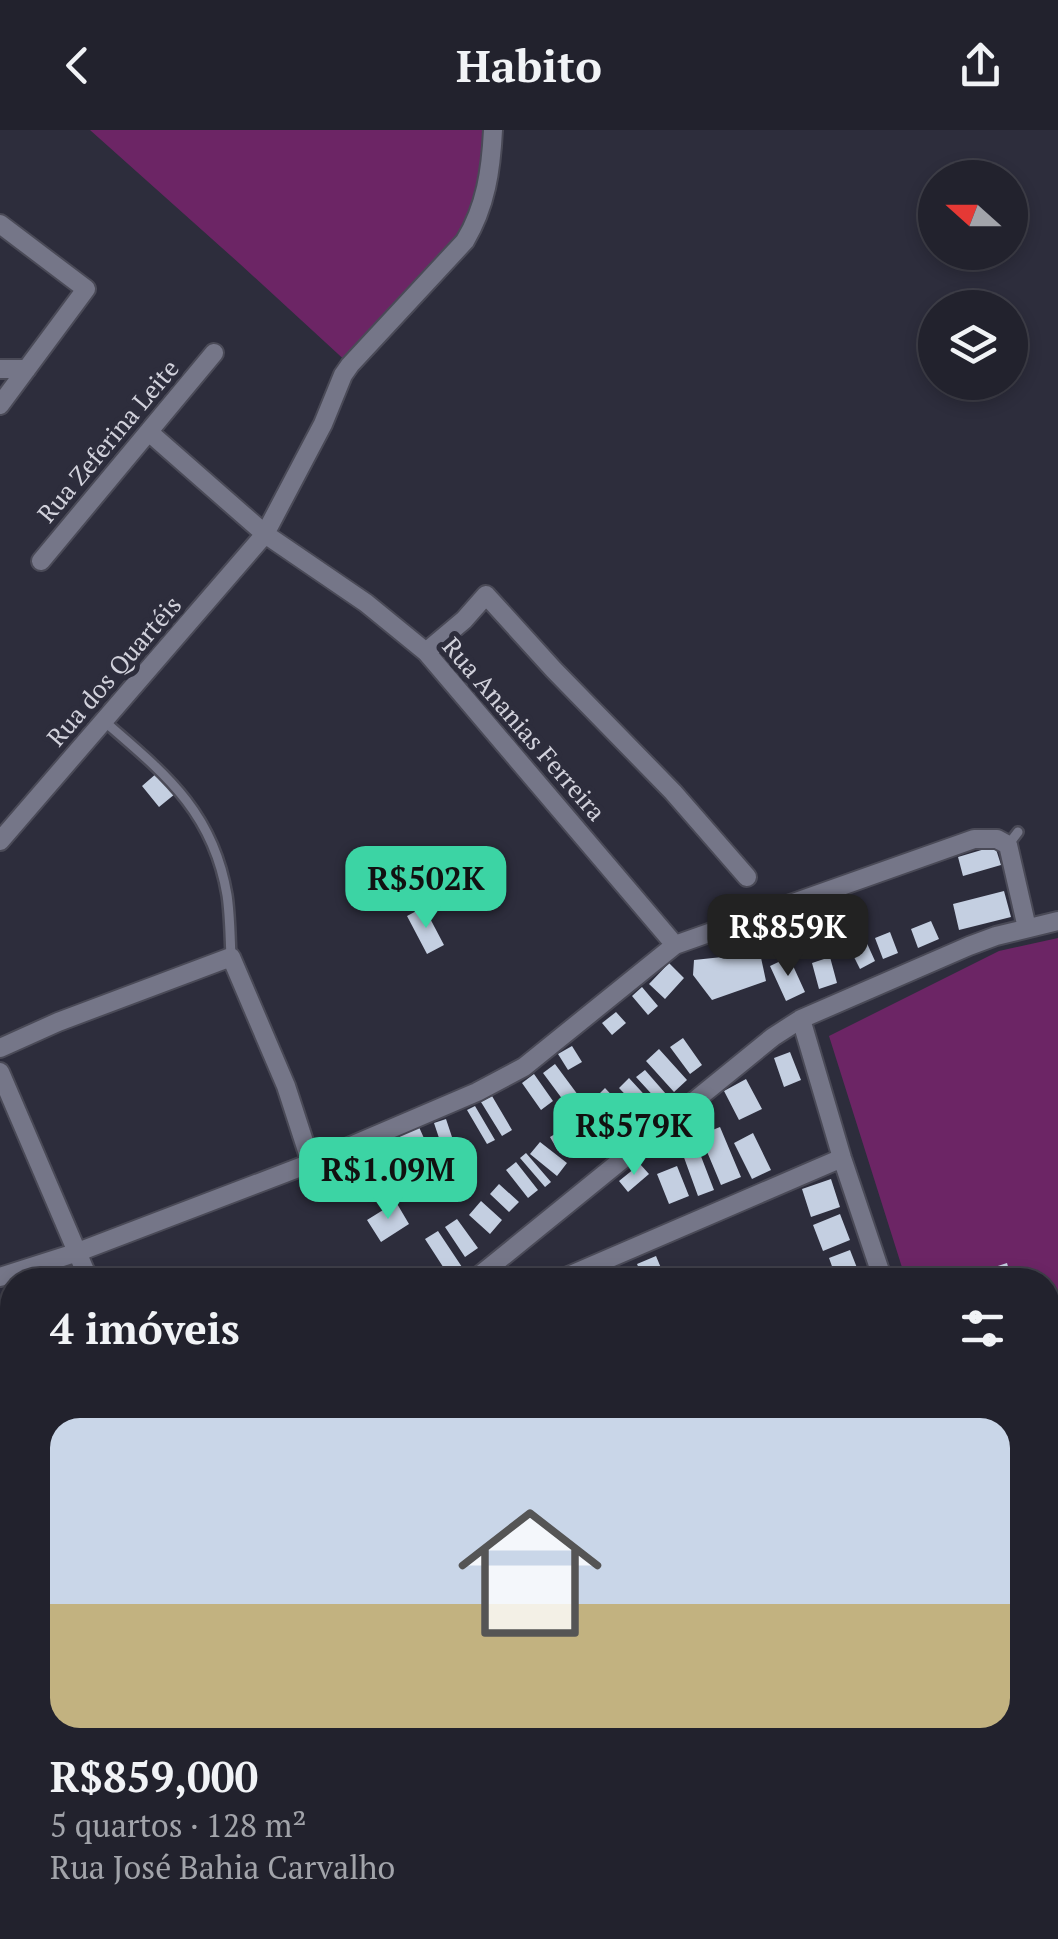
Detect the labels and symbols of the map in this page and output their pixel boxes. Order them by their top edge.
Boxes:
north arrow [918,160,1028,270]
street label: Rua Zeferina Leite [30,352,186,529]
street label: Rua dos Quartéis [39,589,188,753]
street label: Rua Ananias Ferreira [436,630,613,828]
pin: R$502K [345,846,507,931]
pin: R$859K [707,894,869,979]
pin: R$579K [553,1093,715,1178]
pin: R$1.09M [296,1137,480,1222]

